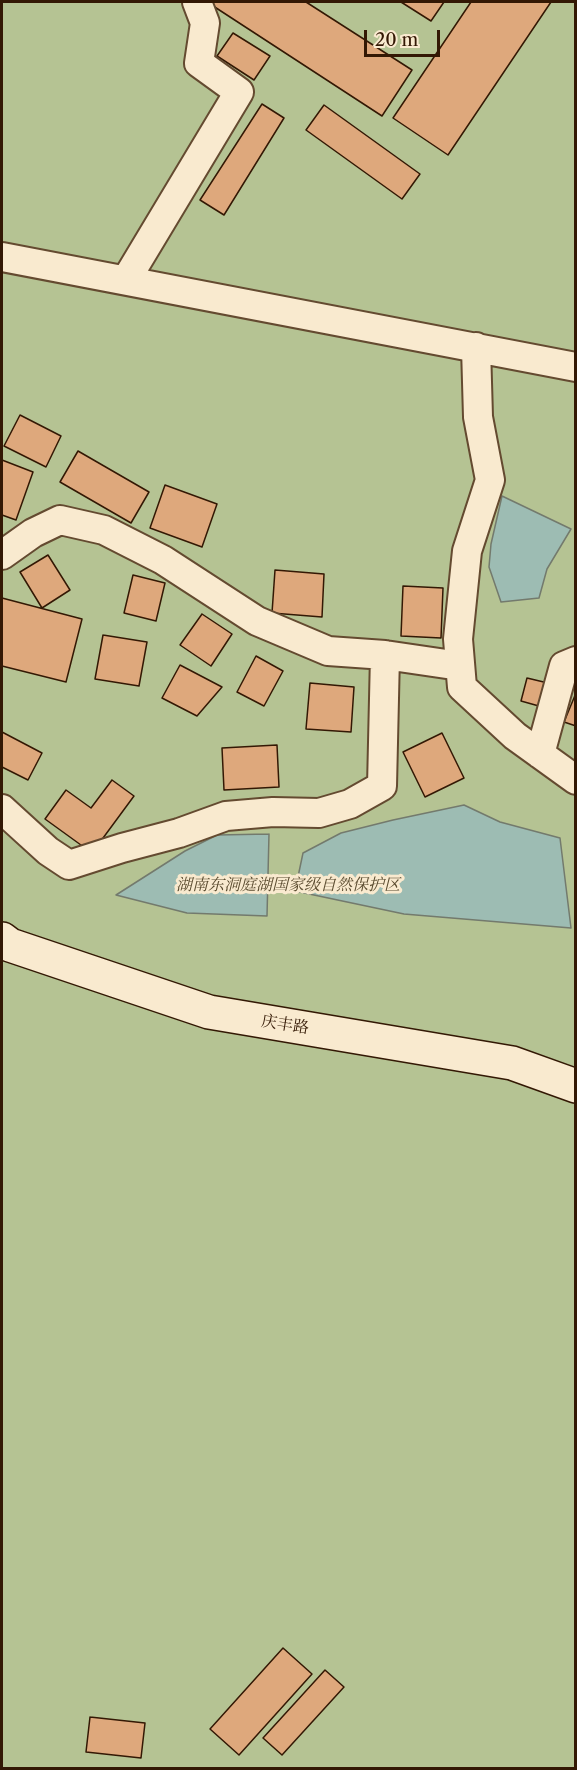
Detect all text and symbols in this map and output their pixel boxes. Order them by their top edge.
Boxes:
scale bar [367,18,444,56]
text: 20 m [375,29,418,51]
park label: 湖南东洞庭湖国家级自然保护区 [176,875,400,895]
street label: 庆丰路 [260,1012,310,1038]

